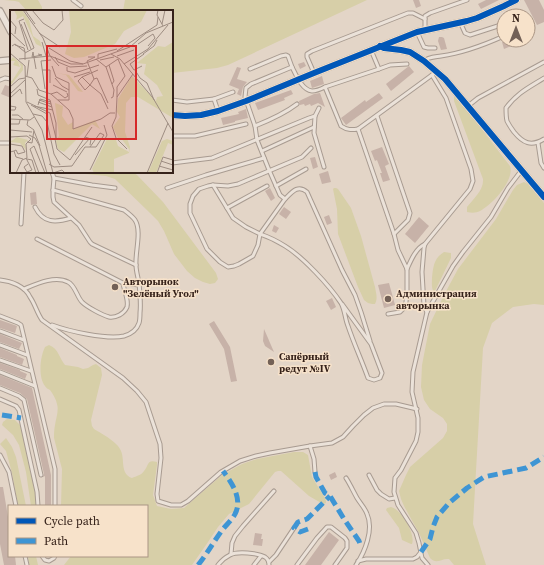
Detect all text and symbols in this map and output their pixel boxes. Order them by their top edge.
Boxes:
north arrow [496,8,536,48]
inset map [10,10,173,173]
text: N [512,11,520,26]
place label: Авторынок "Зелёный Угол" [123,275,199,300]
marker: Авторынок "Зелёный Угол" [110,282,120,292]
place label: Администрация авторынка [396,287,477,312]
marker: Администрация авторынка [383,294,393,304]
place label: Сапёрный редут №IV [279,350,331,375]
marker: Сапёрный редут №IV [266,357,276,367]
legend [8,505,148,557]
text: Cycle path [44,513,100,529]
text: Path [44,533,68,549]

